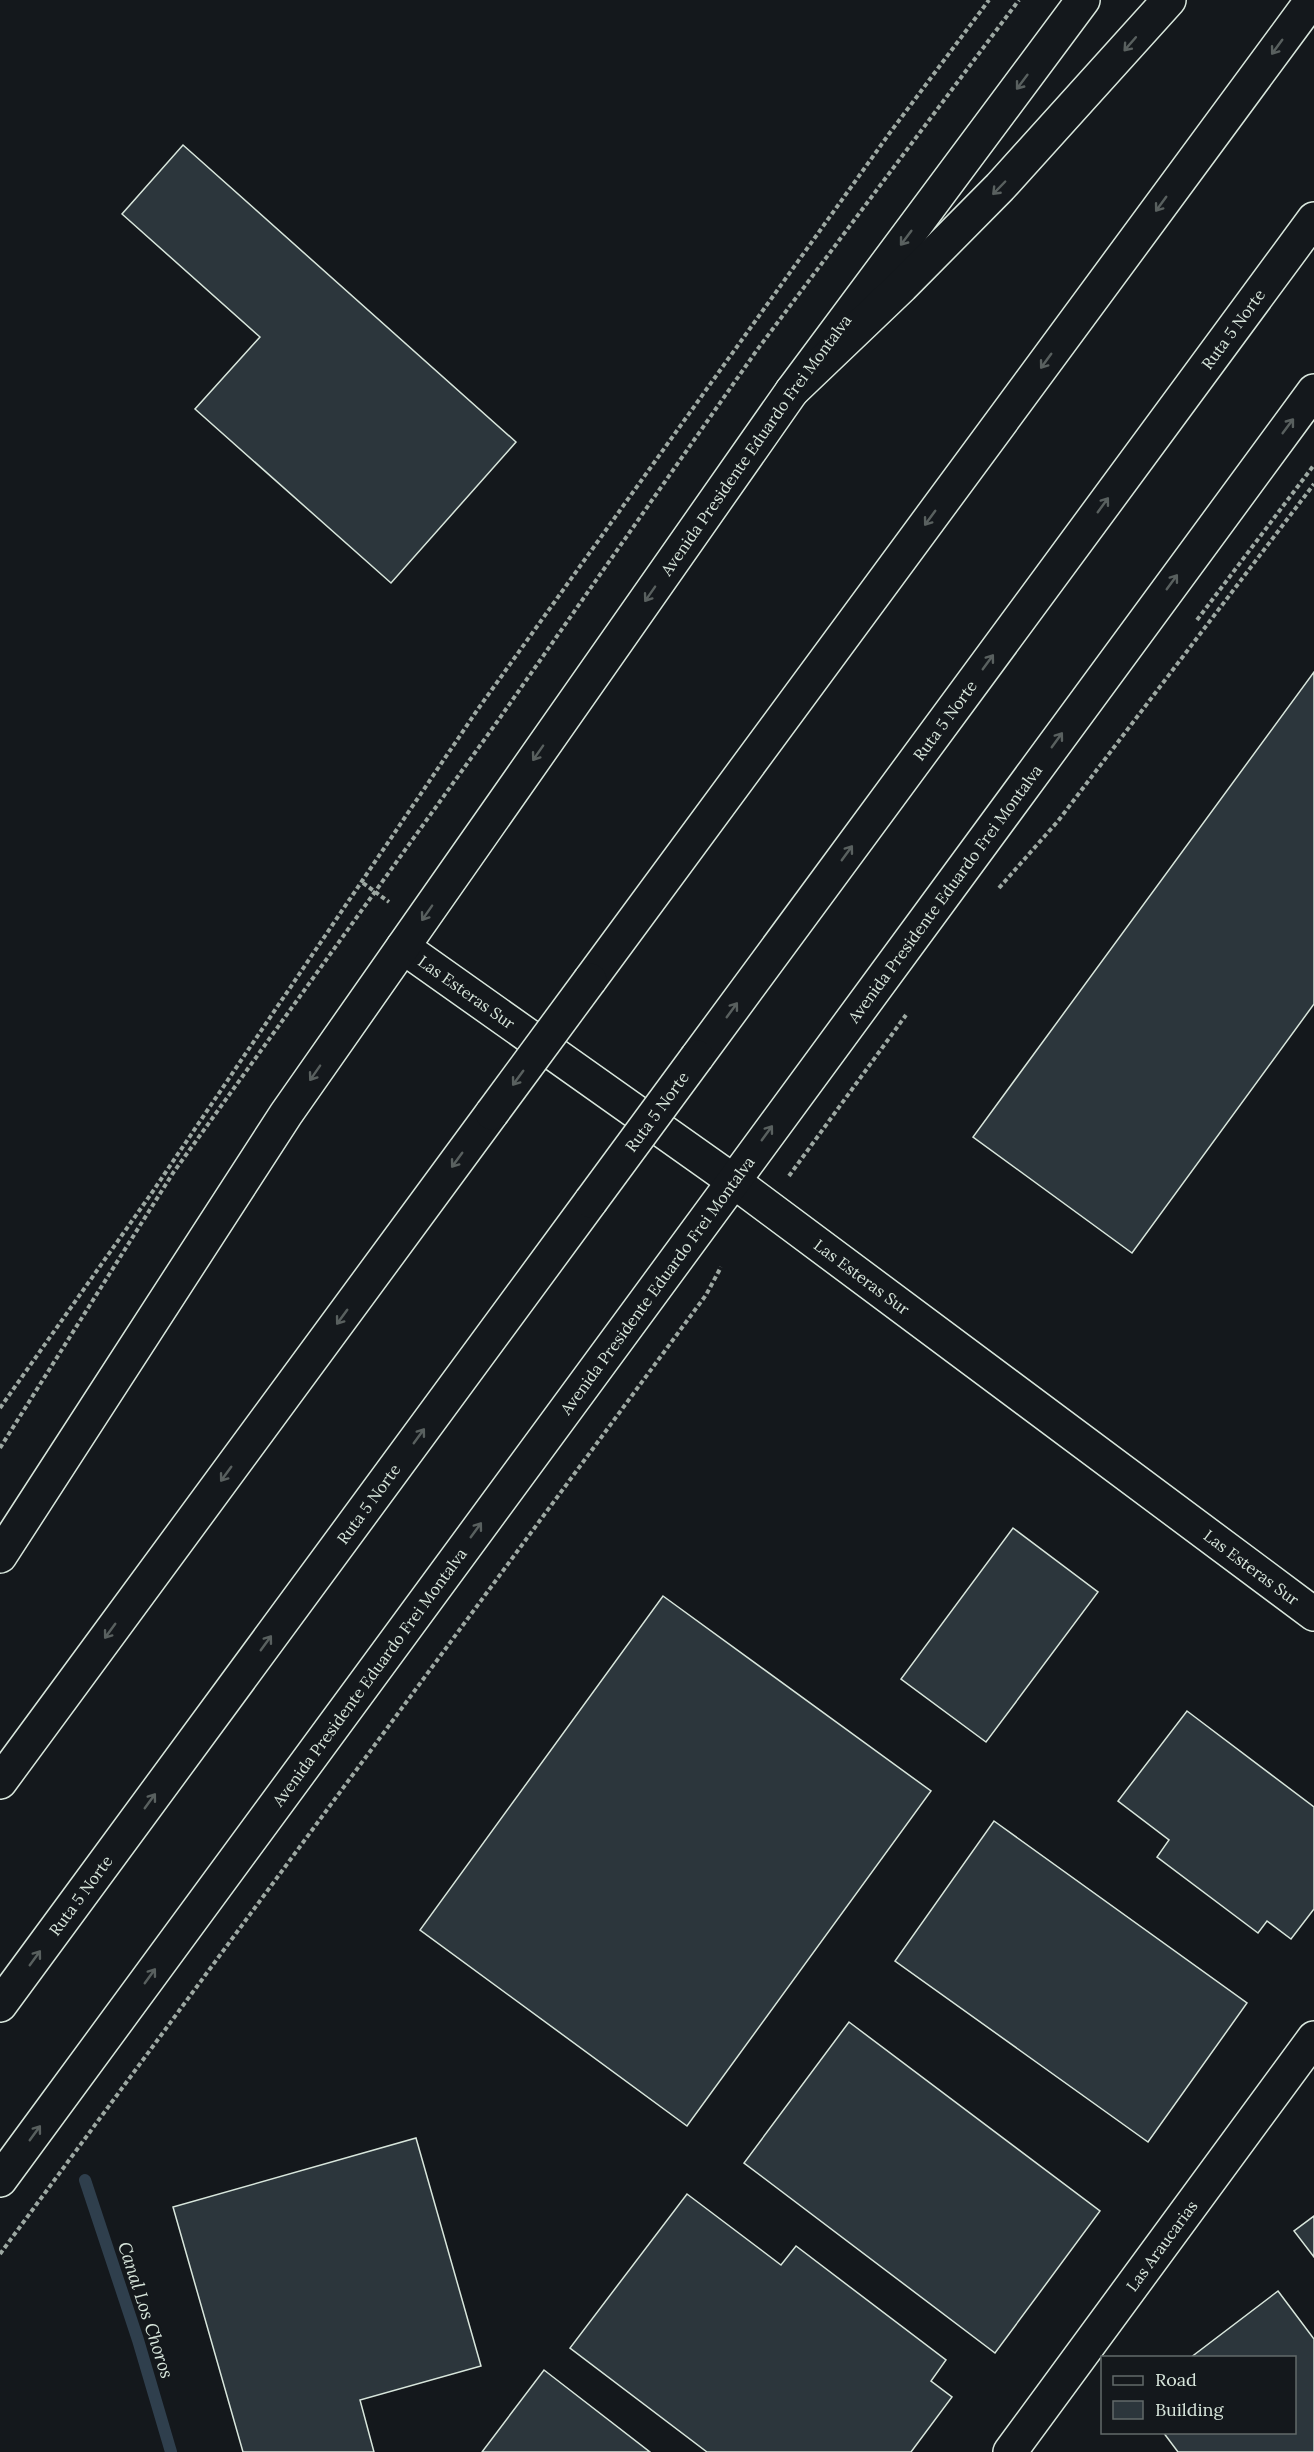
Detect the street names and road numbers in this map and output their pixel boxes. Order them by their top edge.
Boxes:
street label: Ruta 5 Norte [1197,285,1269,373]
street label: Avenida Presidente Eduardo Frei Montalva [656,311,855,580]
street label: Ruta 5 Norte [909,676,981,764]
street label: Avenida Presidente Eduardo Frei Montalva [843,761,1046,1028]
street label: Las Esteras Sur [414,951,519,1033]
street label: Ruta 5 Norte [621,1067,693,1156]
street label: Avenida Presidente Eduardo Frei Montalva [555,1152,759,1419]
street label: Las Esteras Sur [810,1235,914,1319]
street label: Ruta 5 Norte [332,1460,405,1548]
street label: Las Esteras Sur [1200,1525,1303,1609]
street label: Avenida Presidente Eduardo Frei Montalva [267,1544,471,1811]
street label: Ruta 5 Norte [44,1851,117,1939]
street label: Las Araucarias [1122,2196,1202,2295]

